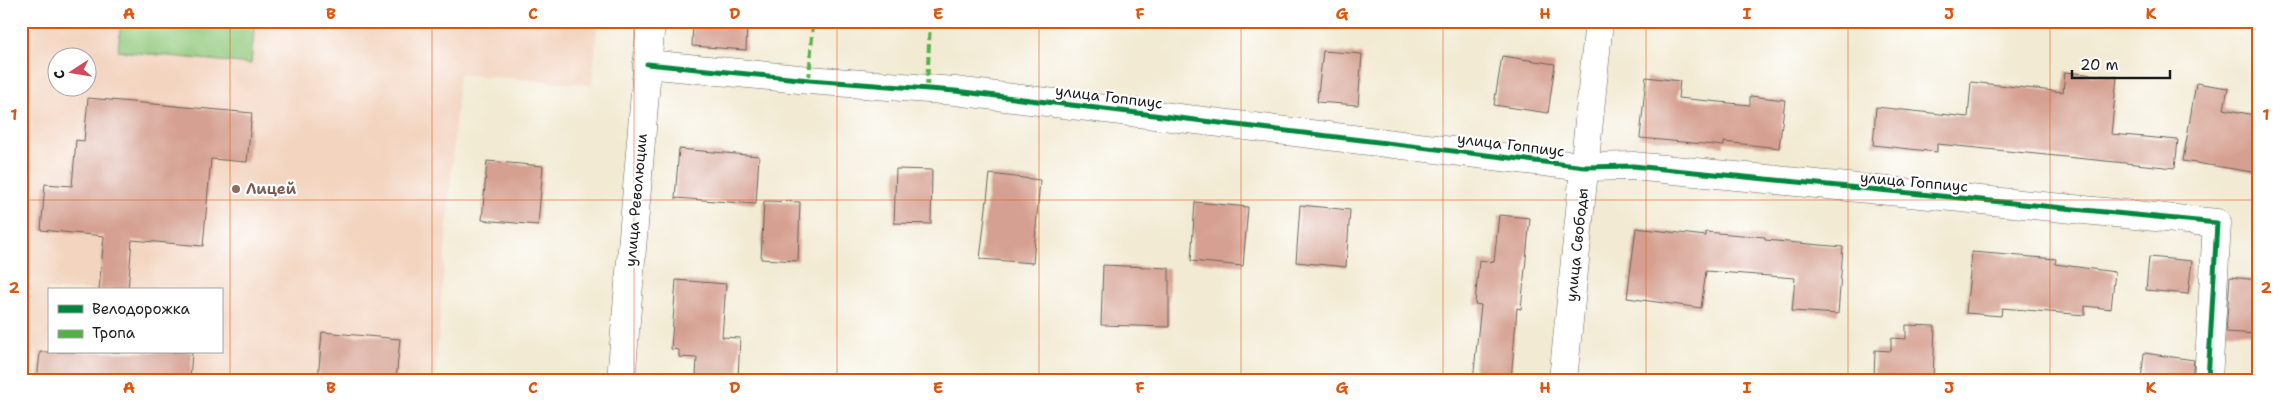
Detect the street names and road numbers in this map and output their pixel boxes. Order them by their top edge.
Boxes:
street label: улица Гоппиус [1054,80,1164,114]
street label: улица Гоппиус [1456,128,1566,162]
street label: улица Революции [620,132,652,267]
street label: улица Гоппиус [1859,167,1969,197]
street label: улица Свободы [1561,187,1593,303]

